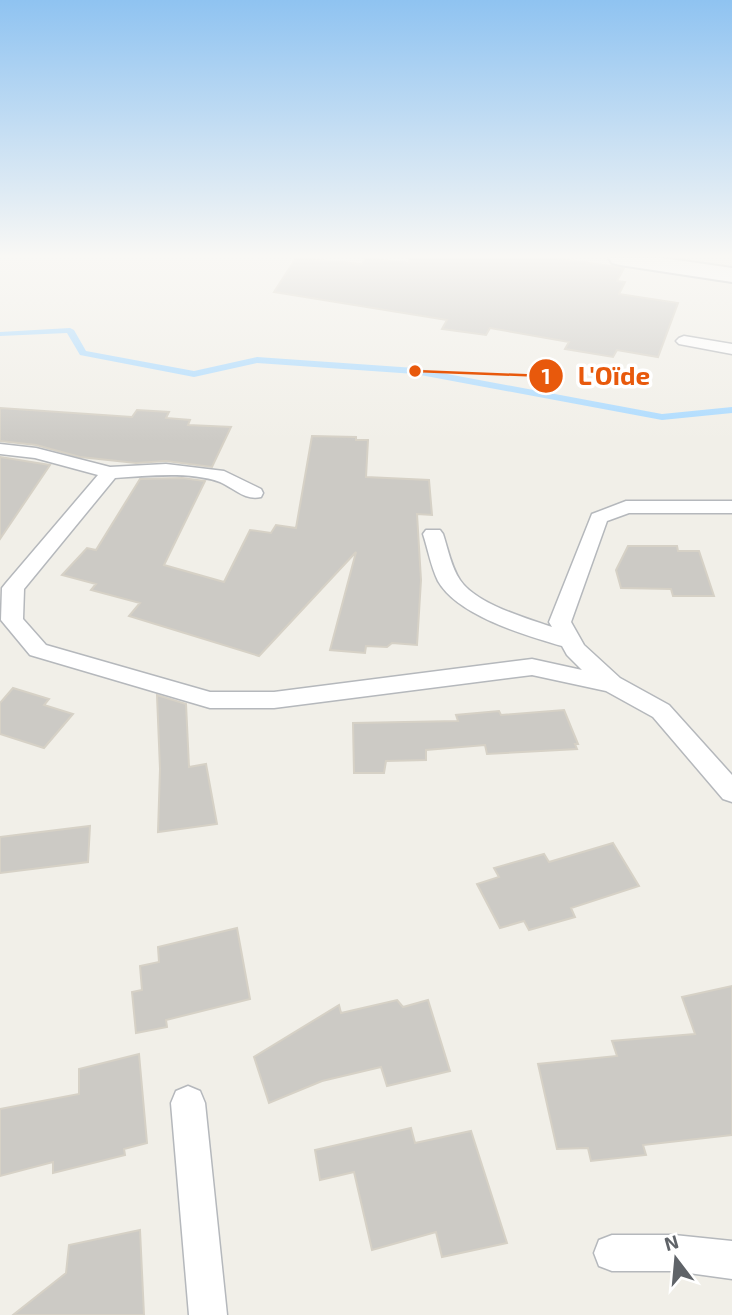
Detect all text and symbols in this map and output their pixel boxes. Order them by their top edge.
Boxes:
callout: L'Oïde [529,353,664,400]
text: L'Oïde [578,359,650,390]
text: 1 [541,363,551,388]
north arrow [641,1224,711,1294]
text: N [661,1229,681,1255]

